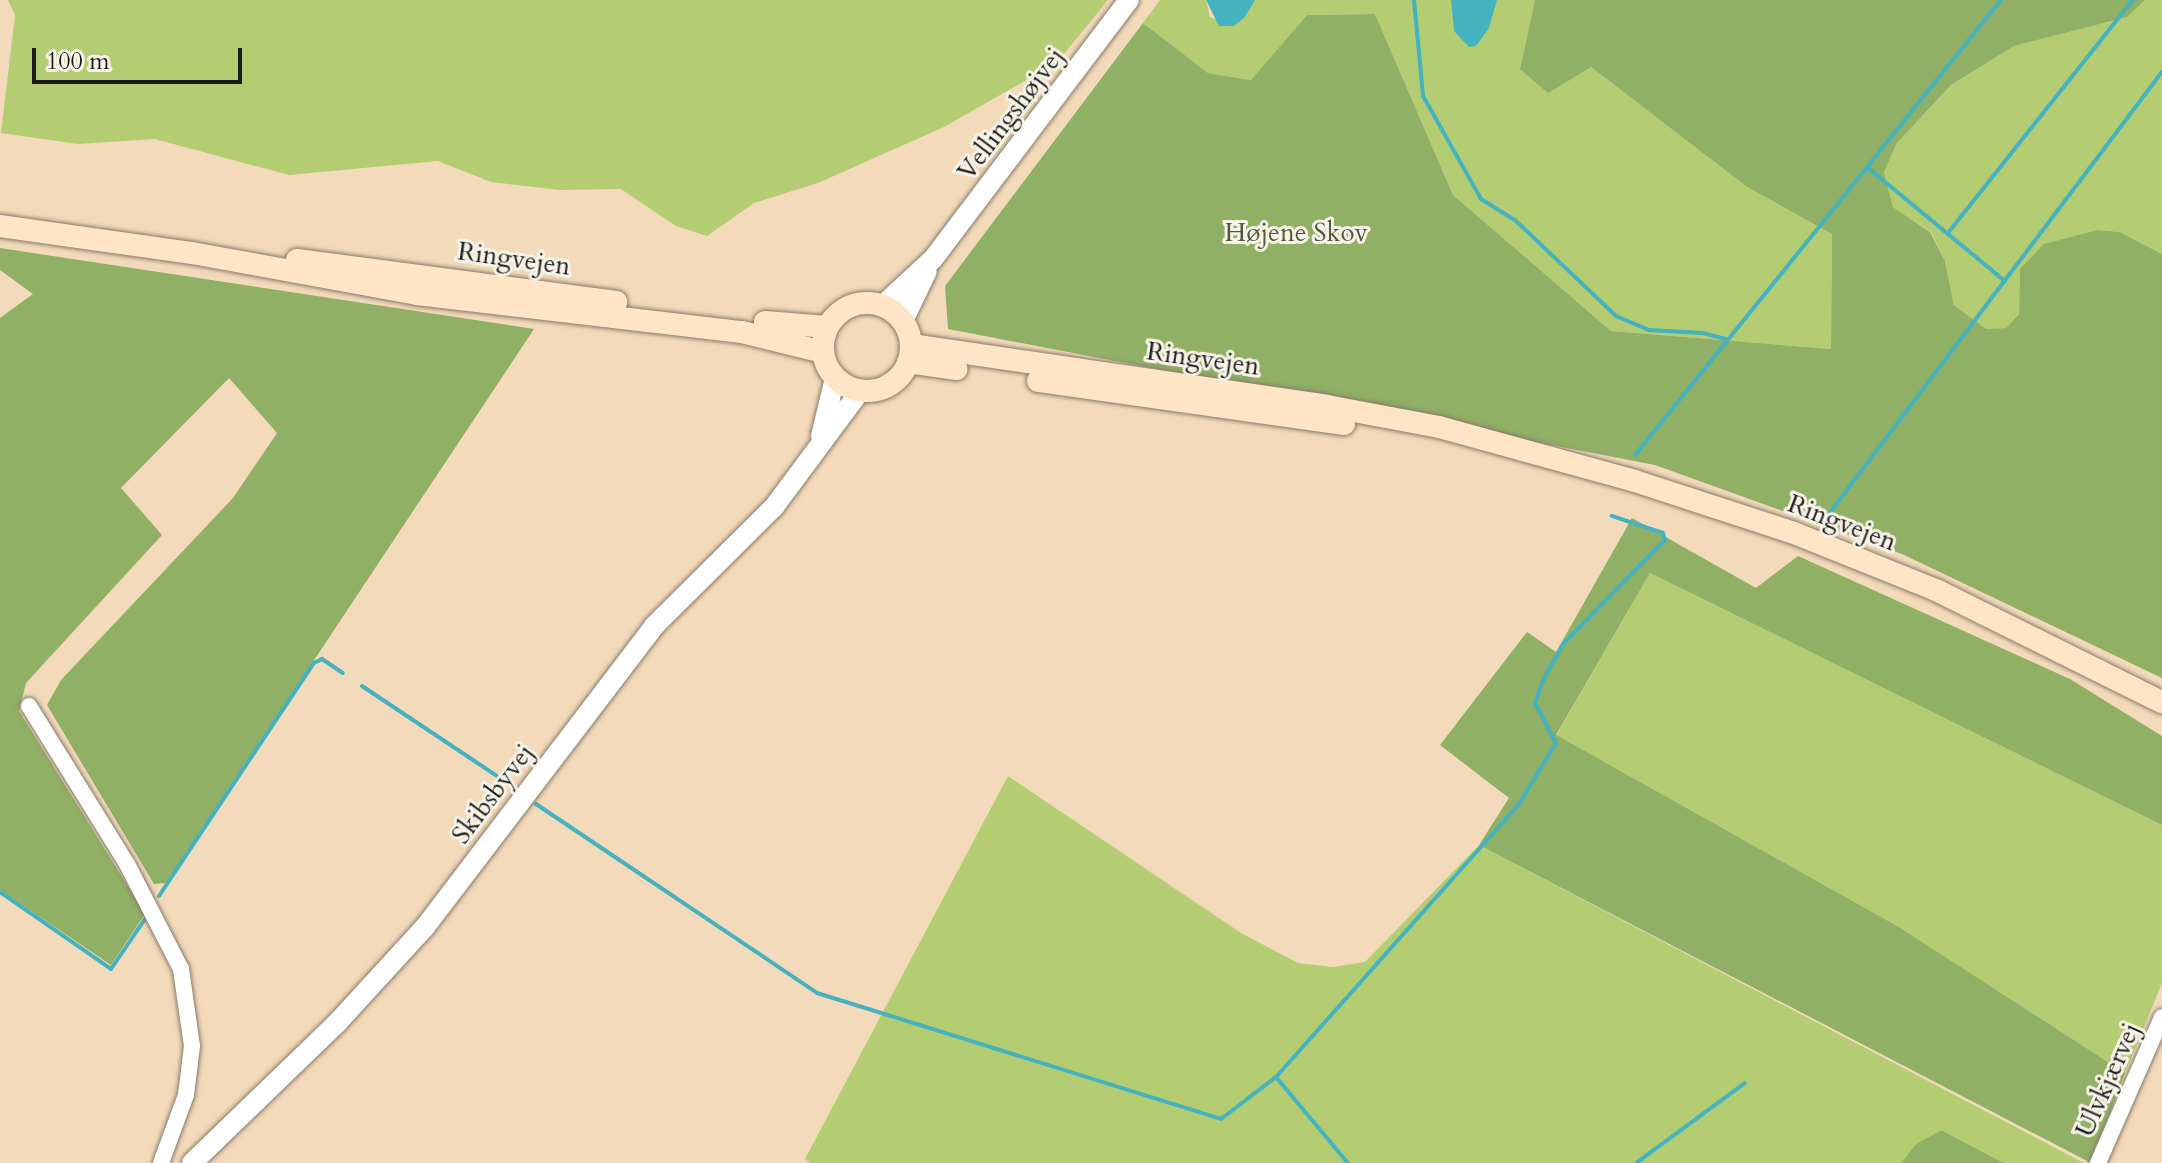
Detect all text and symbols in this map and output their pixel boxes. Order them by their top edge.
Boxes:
scale bar [36,32,246,82]
street label: Vellingshøjvej [951,42,1071,186]
text: 100 m [46,45,110,78]
park label: Højene Skov [1224,217,1368,249]
street label: Ringvejen [456,236,572,282]
street label: Ringvejen [1145,336,1261,382]
street label: Ringvejen [1783,488,1901,558]
street label: Skibsbyvej [445,738,541,850]
street label: Ulvkjærvej [2069,1018,2147,1142]

